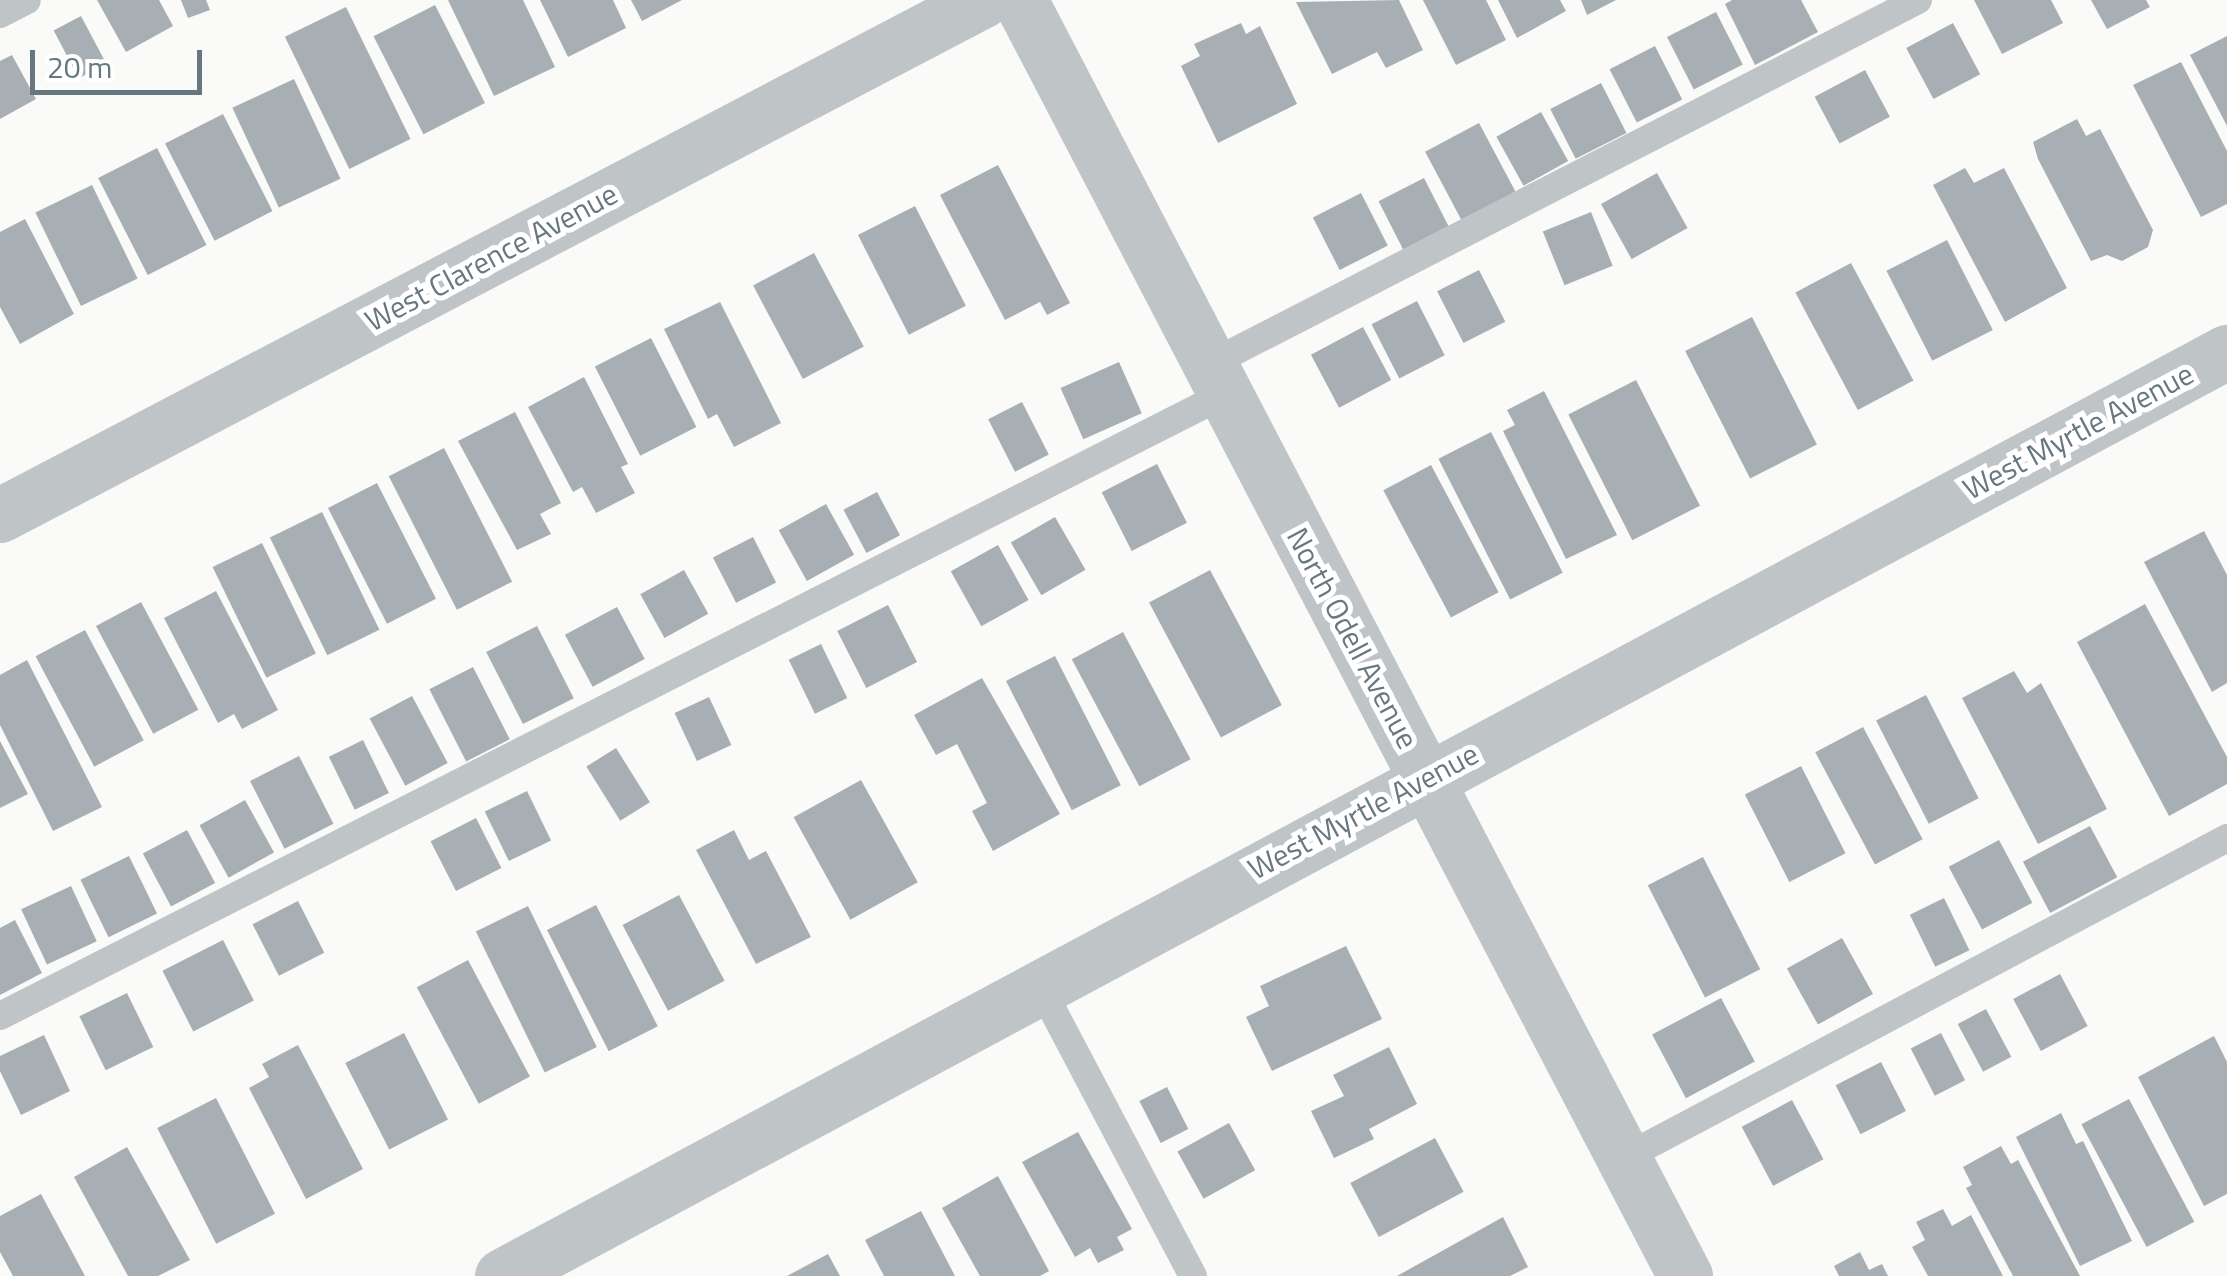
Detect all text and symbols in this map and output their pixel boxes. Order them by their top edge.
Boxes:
scale bar [35,30,208,92]
text: 20 m [47,44,112,90]
street label: West Clarence Avenue [359,175,623,339]
street label: West Myrtle Avenue [1957,355,2199,507]
street label: North Odell Avenue [1280,522,1426,754]
street label: West Myrtle Avenue [1242,735,1484,887]

